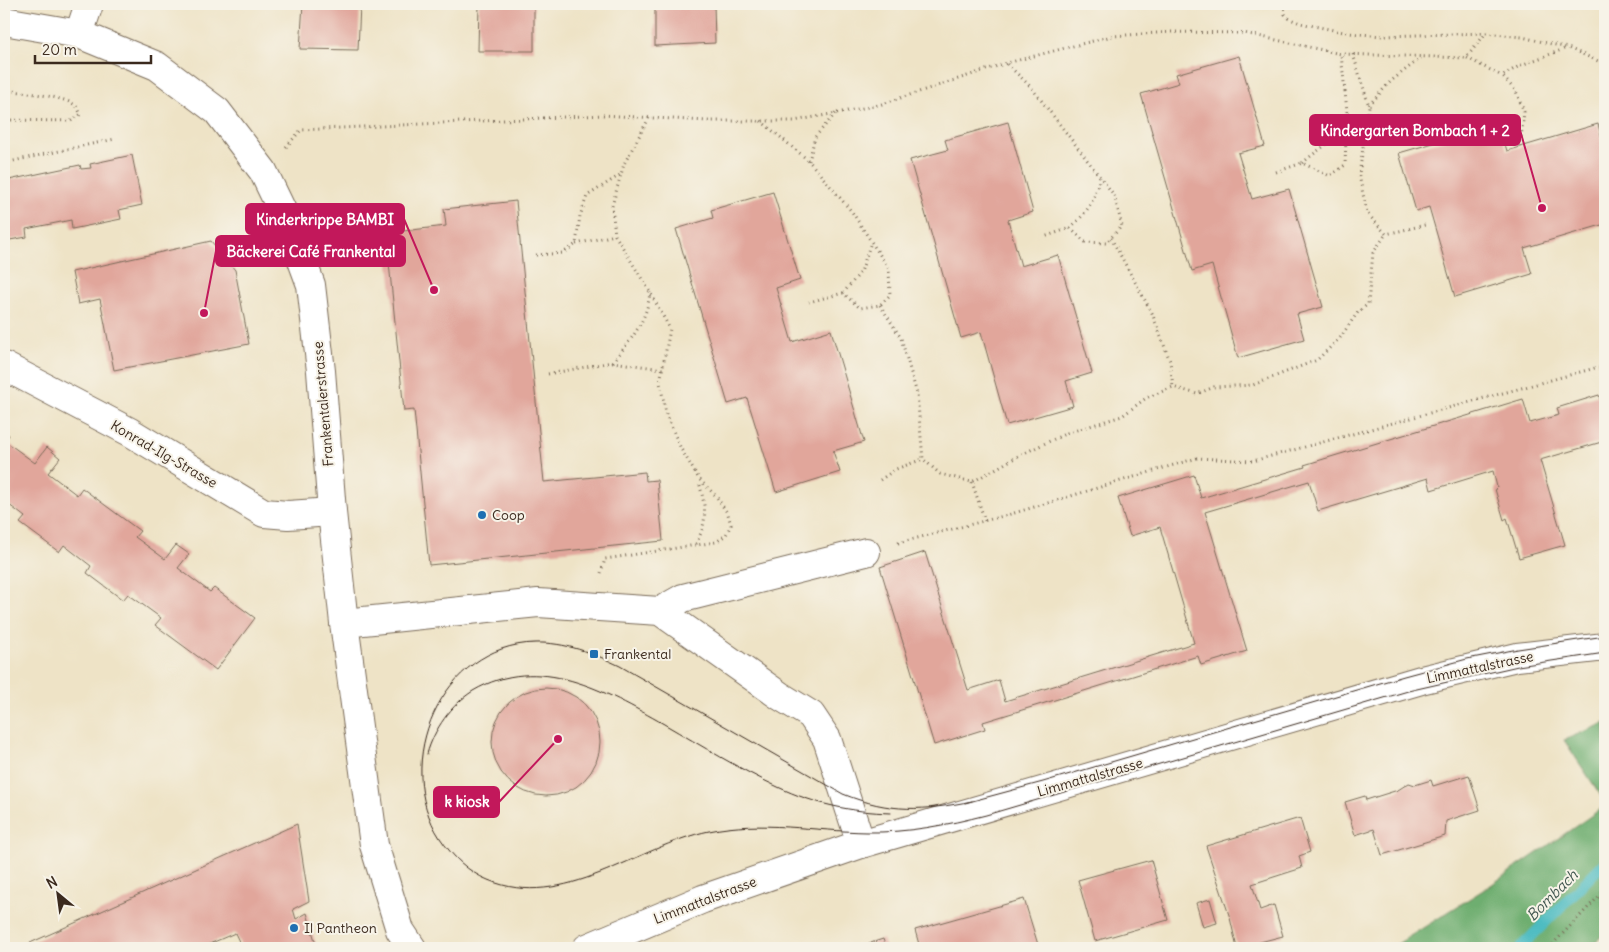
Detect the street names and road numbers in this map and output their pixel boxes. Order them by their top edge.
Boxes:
street label: Frankentalerstrasse [309,341,337,467]
street label: Konrad-Ilg-Strasse [107,416,221,492]
street label: Limmattalstrasse [1425,647,1535,687]
street label: Limmattalstrasse [1035,753,1145,801]
street label: Limmattalstrasse [651,872,759,928]

